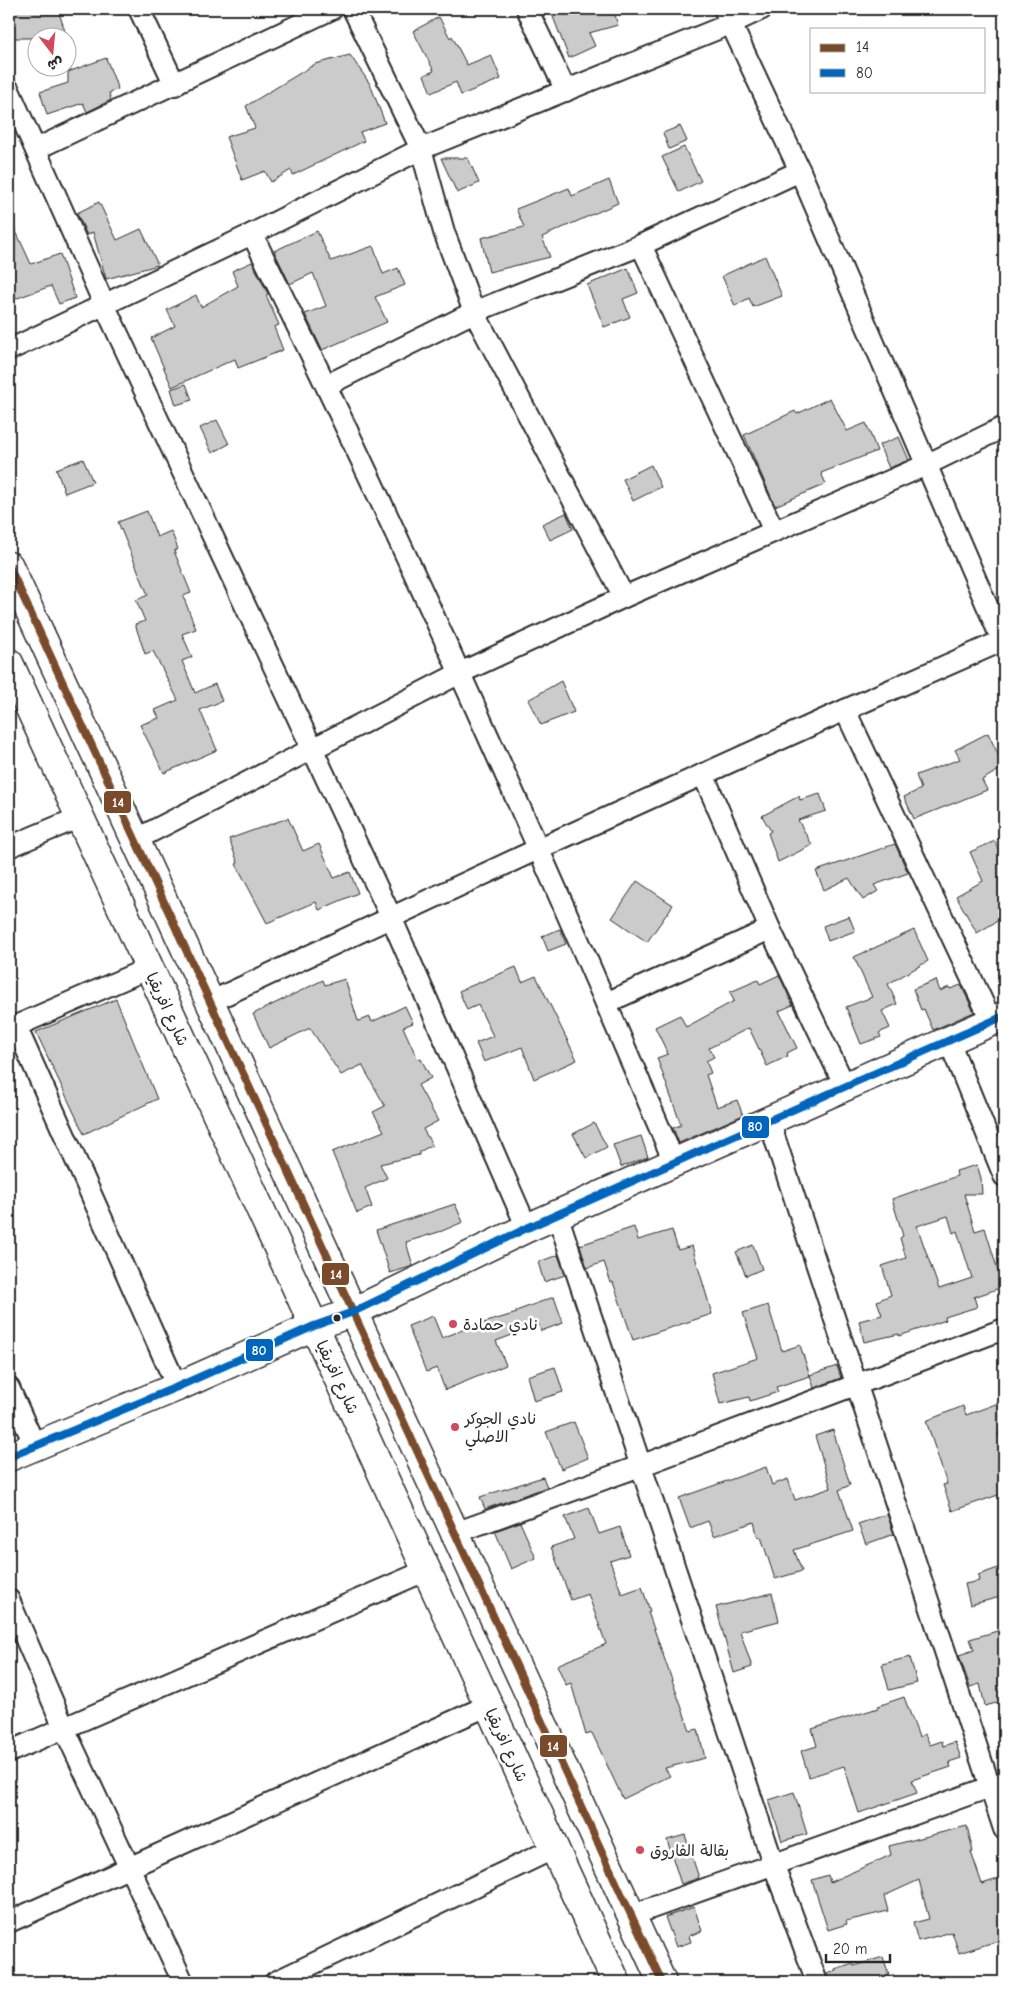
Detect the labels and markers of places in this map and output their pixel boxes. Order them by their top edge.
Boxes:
unlabelled marker [332,1313,342,1323]
place label: نادي حمادة [463,1316,538,1336]
marker: نادي حمادة [447,1318,459,1330]
place label: نادي الجوكر الاصلي [463,1410,536,1451]
marker: نادي الجوكر الاصلي [449,1421,461,1433]
place label: بقالة الفاروق [650,1842,729,1861]
marker: بقالة الفاروق [634,1844,646,1856]

